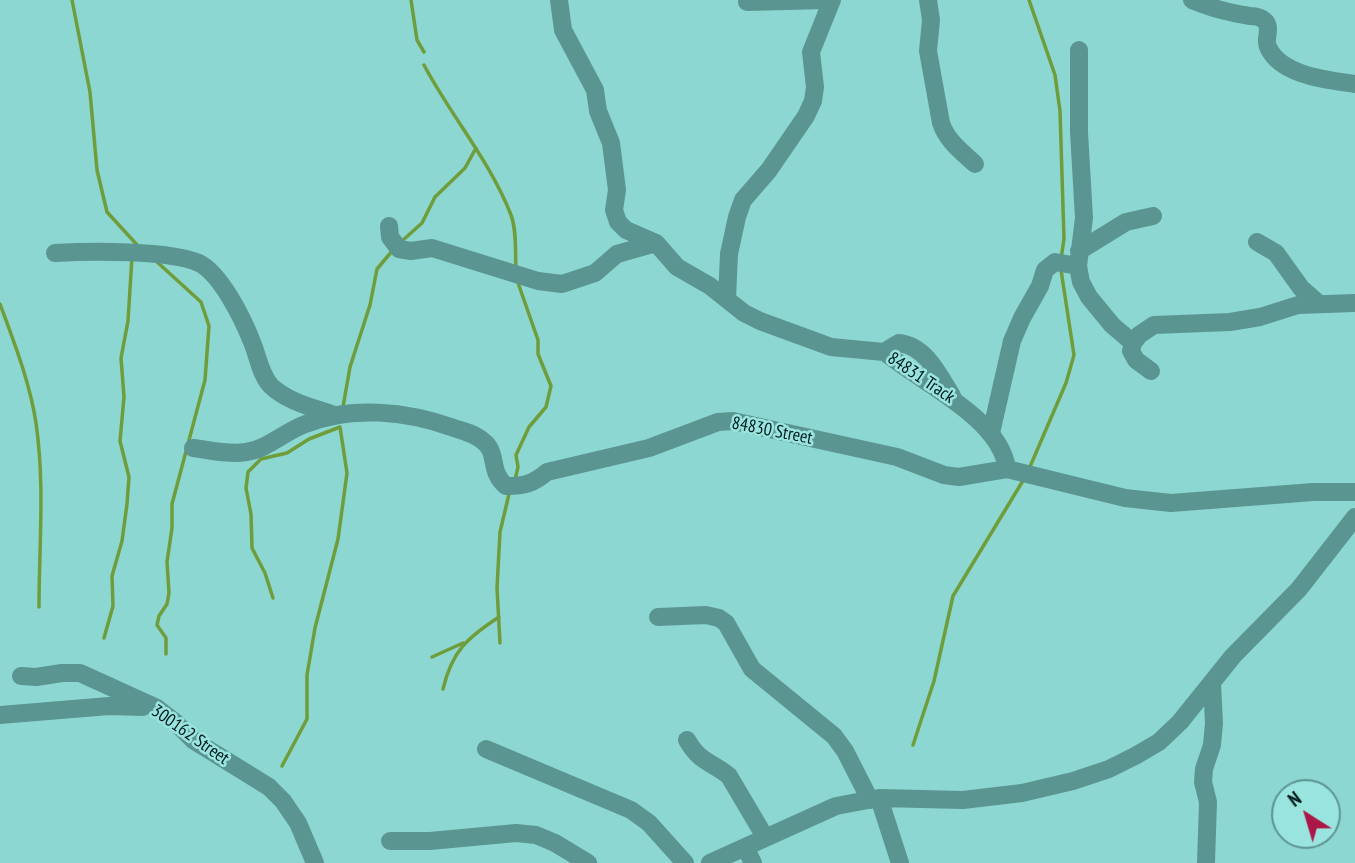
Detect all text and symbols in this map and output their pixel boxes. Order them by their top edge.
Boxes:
street label: 84831 Track [883,348,959,408]
street label: 84830 Street [730,413,814,449]
street label: 300162 Street [147,700,233,770]
north arrow [1271,779,1341,849]
text: N [1283,786,1306,812]

